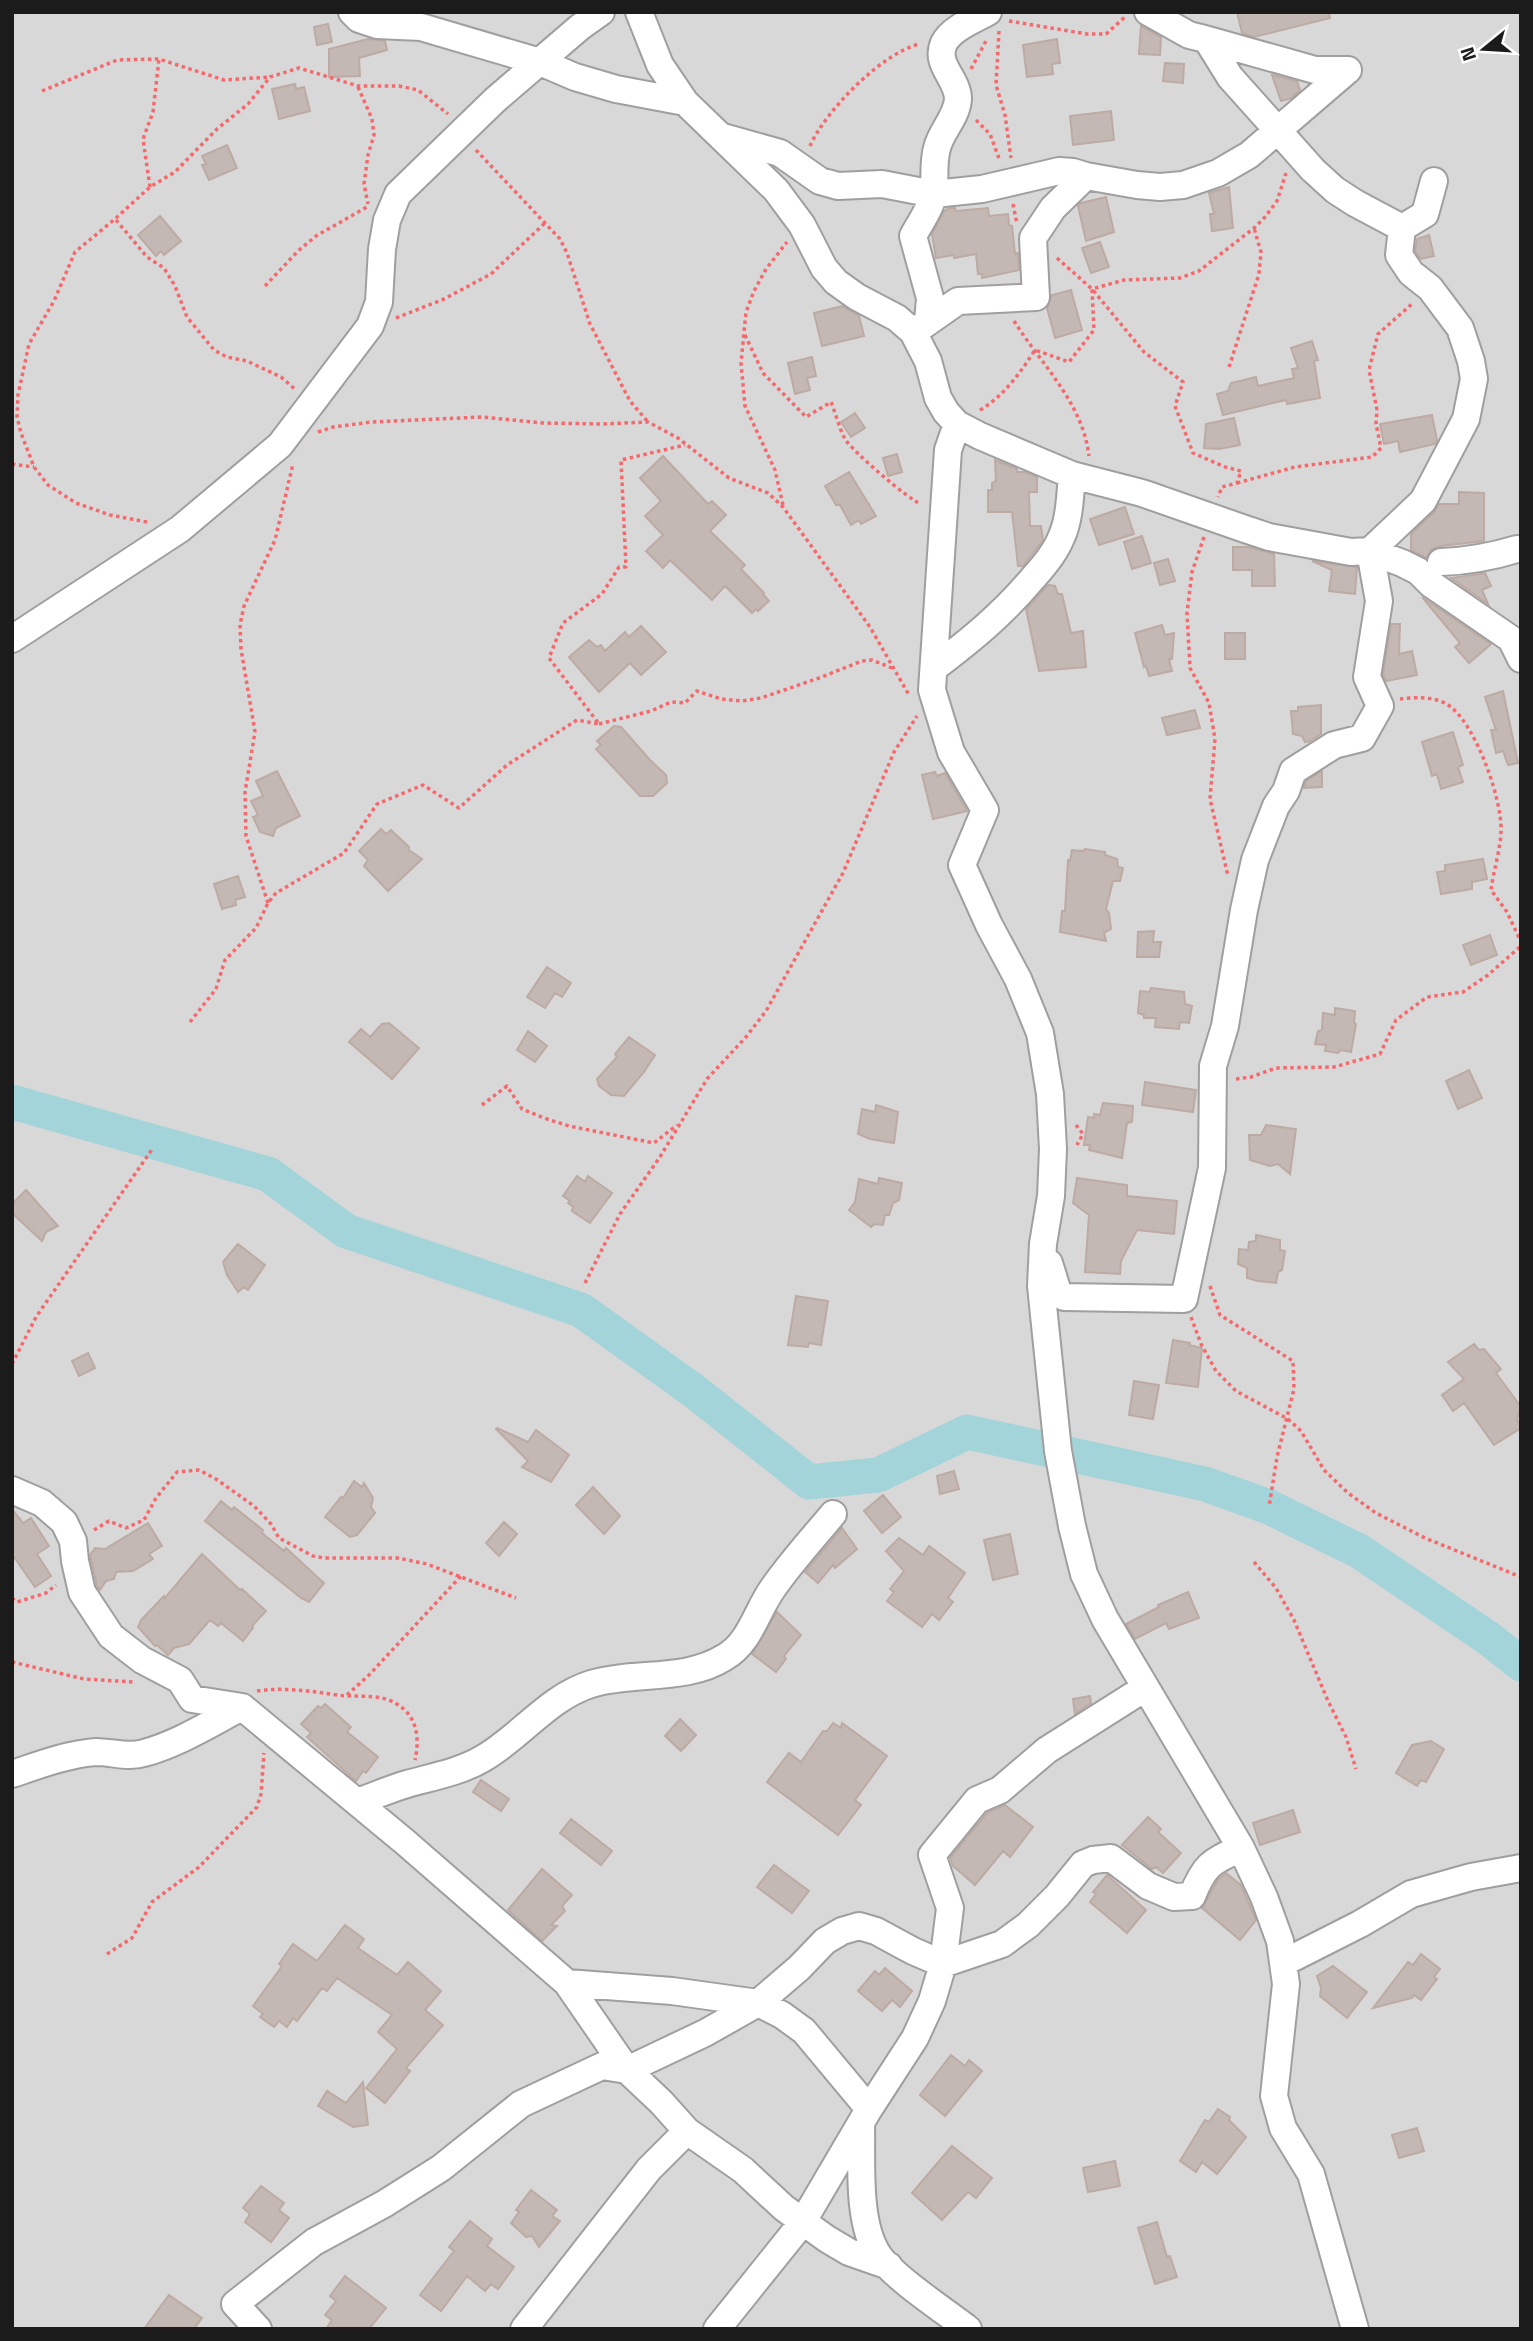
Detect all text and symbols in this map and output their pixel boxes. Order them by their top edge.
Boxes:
north arrow [1449,14,1519,84]
text: N [1452,44,1483,65]

